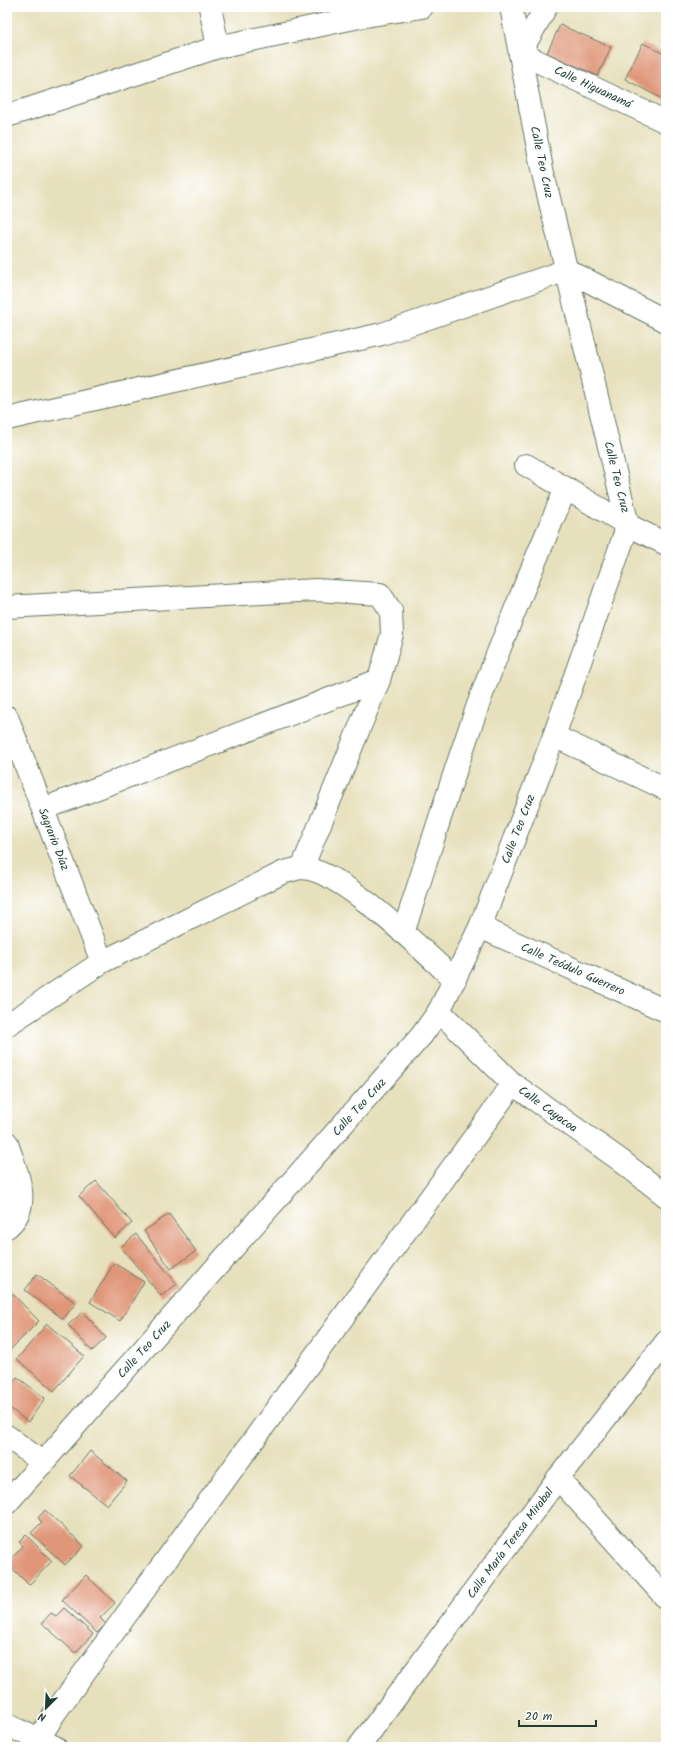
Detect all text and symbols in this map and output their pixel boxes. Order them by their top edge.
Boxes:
street label: Calle Higuanamá [551,61,636,114]
street label: Calle Teo Cruz [525,124,558,200]
street label: Calle Teo Cruz [598,439,635,515]
street label: Calle Teo Cruz [496,792,540,867]
street label: Sagrario Díaz [33,805,74,873]
street label: Calle Teódulo Guerrero [518,938,628,1001]
street label: Calle Teo Cruz [328,1074,391,1141]
street label: Calle Cayacoa [514,1081,582,1138]
street label: Calle Teo Cruz [113,1316,176,1383]
street label: Calle María Teresa Mirabal [462,1484,559,1603]
north arrow [26,1688,66,1728]
scale bar [519,1702,596,1728]
text: N [35,1707,49,1726]
text: 20 m [525,1707,553,1726]

